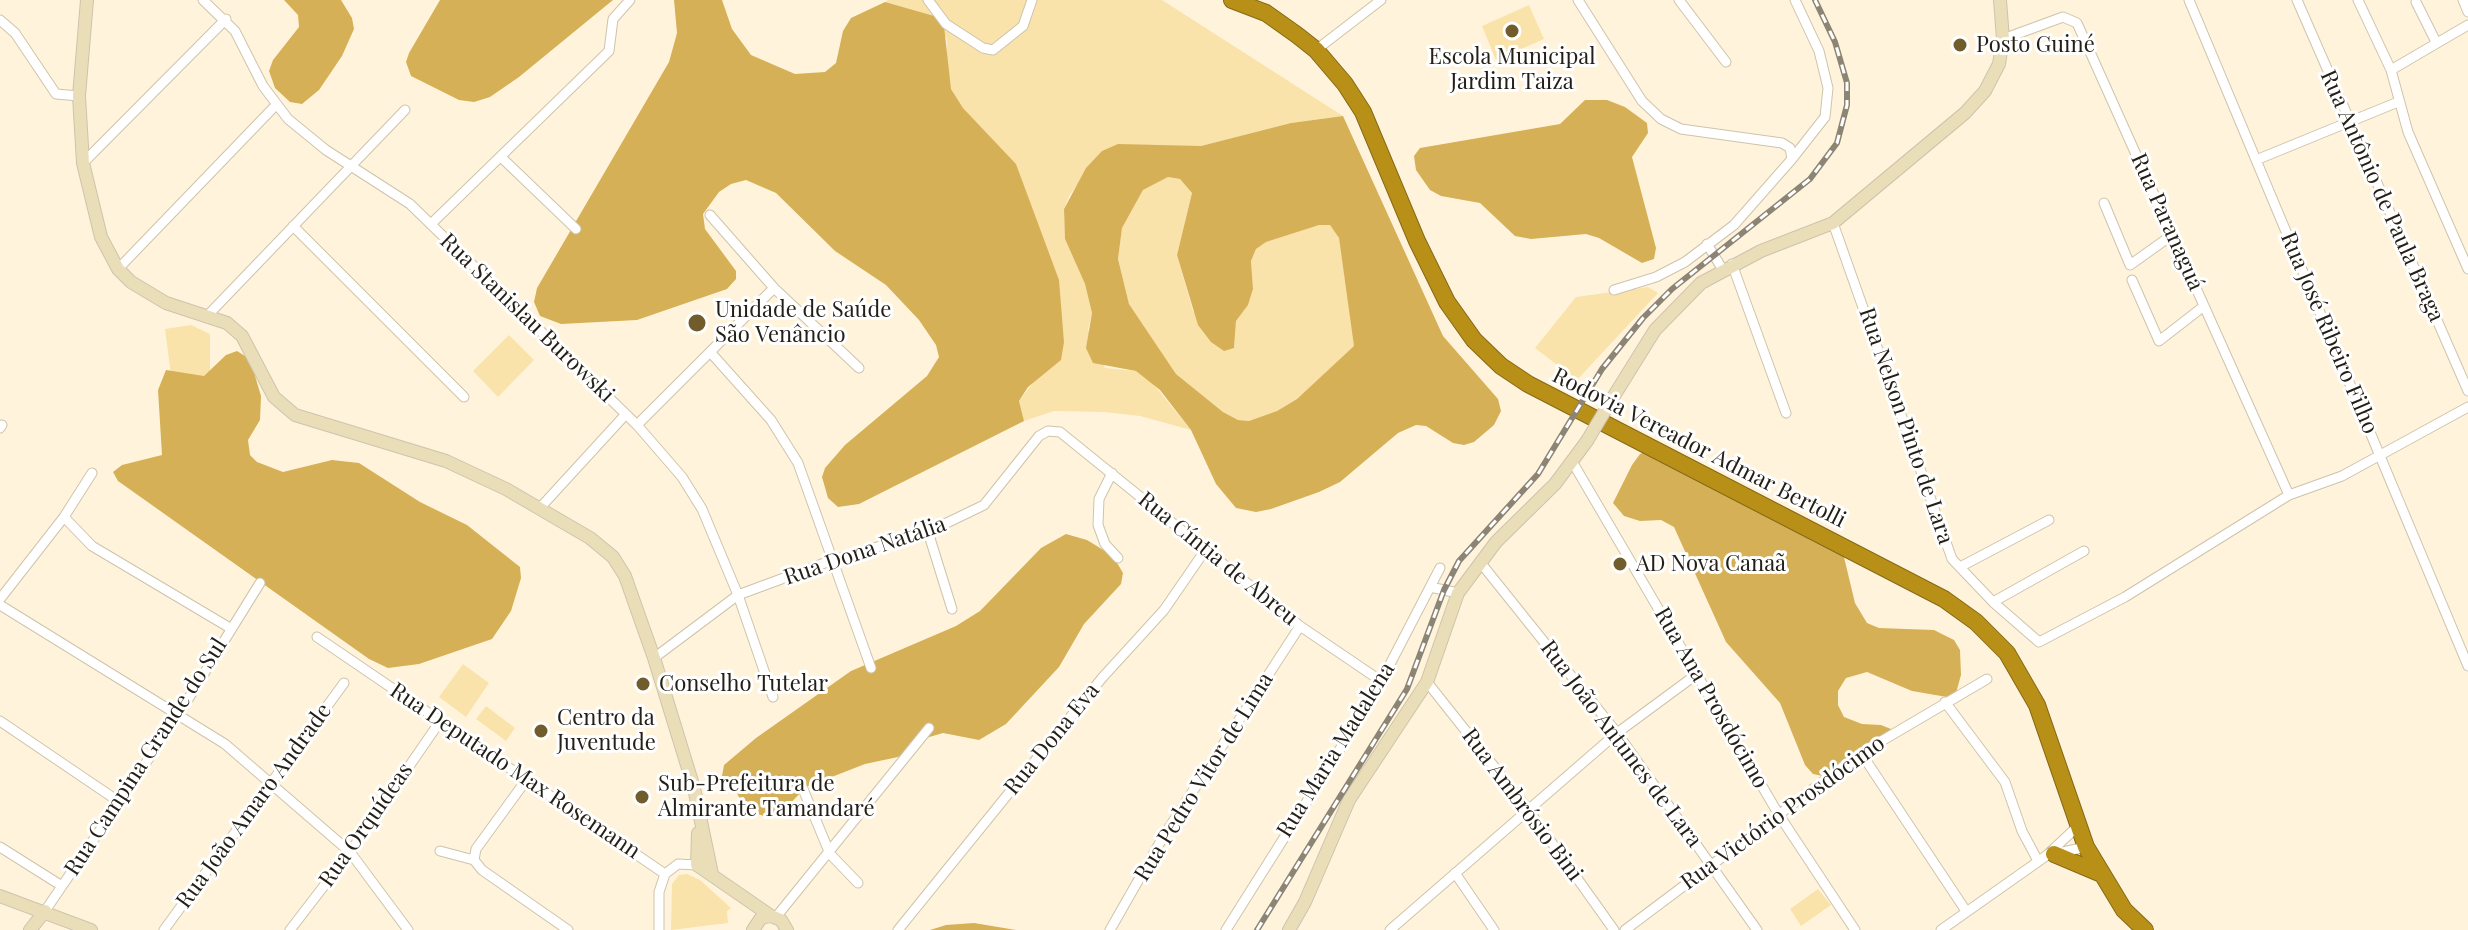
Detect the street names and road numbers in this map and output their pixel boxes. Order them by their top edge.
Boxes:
street label: Rua Antônio de Paula Braga [2314,66,2450,326]
street label: Rua Paranaguá [2125,149,2209,295]
street label: Rua Stanislau Burowski [434,228,620,408]
street label: Rua José Ribeiro Filho [2275,228,2383,438]
street label: Rua Nelson Pinto de Lara [1853,304,1959,548]
street label: Rodovia Vereador Admar Bertolli [1548,362,1850,534]
street label: Rua Cíntia de Abreu [1133,487,1303,631]
street label: Rua Dona Natália [781,511,949,591]
street label: Rua Ana Prosdócimo [1648,603,1774,793]
street label: Rua Campina Grande do Sul [59,633,233,881]
street label: Rua João Antunes de Lara [1535,635,1707,853]
street label: Rua Maria Madalena [1271,658,1401,842]
street label: Rua Pedro Vitor de Lima [1129,668,1279,886]
street label: Rua Deputado Max Rosemann [385,677,645,865]
street label: Rua Dona Eva [999,678,1105,800]
street label: Rua João Amaro Andrade [171,699,337,913]
street label: Rua Ambrósio Bini [1456,724,1588,886]
street label: Rua Victório Prosdócimo [1676,730,1890,896]
street label: Rua Orquídeas [313,758,419,892]

